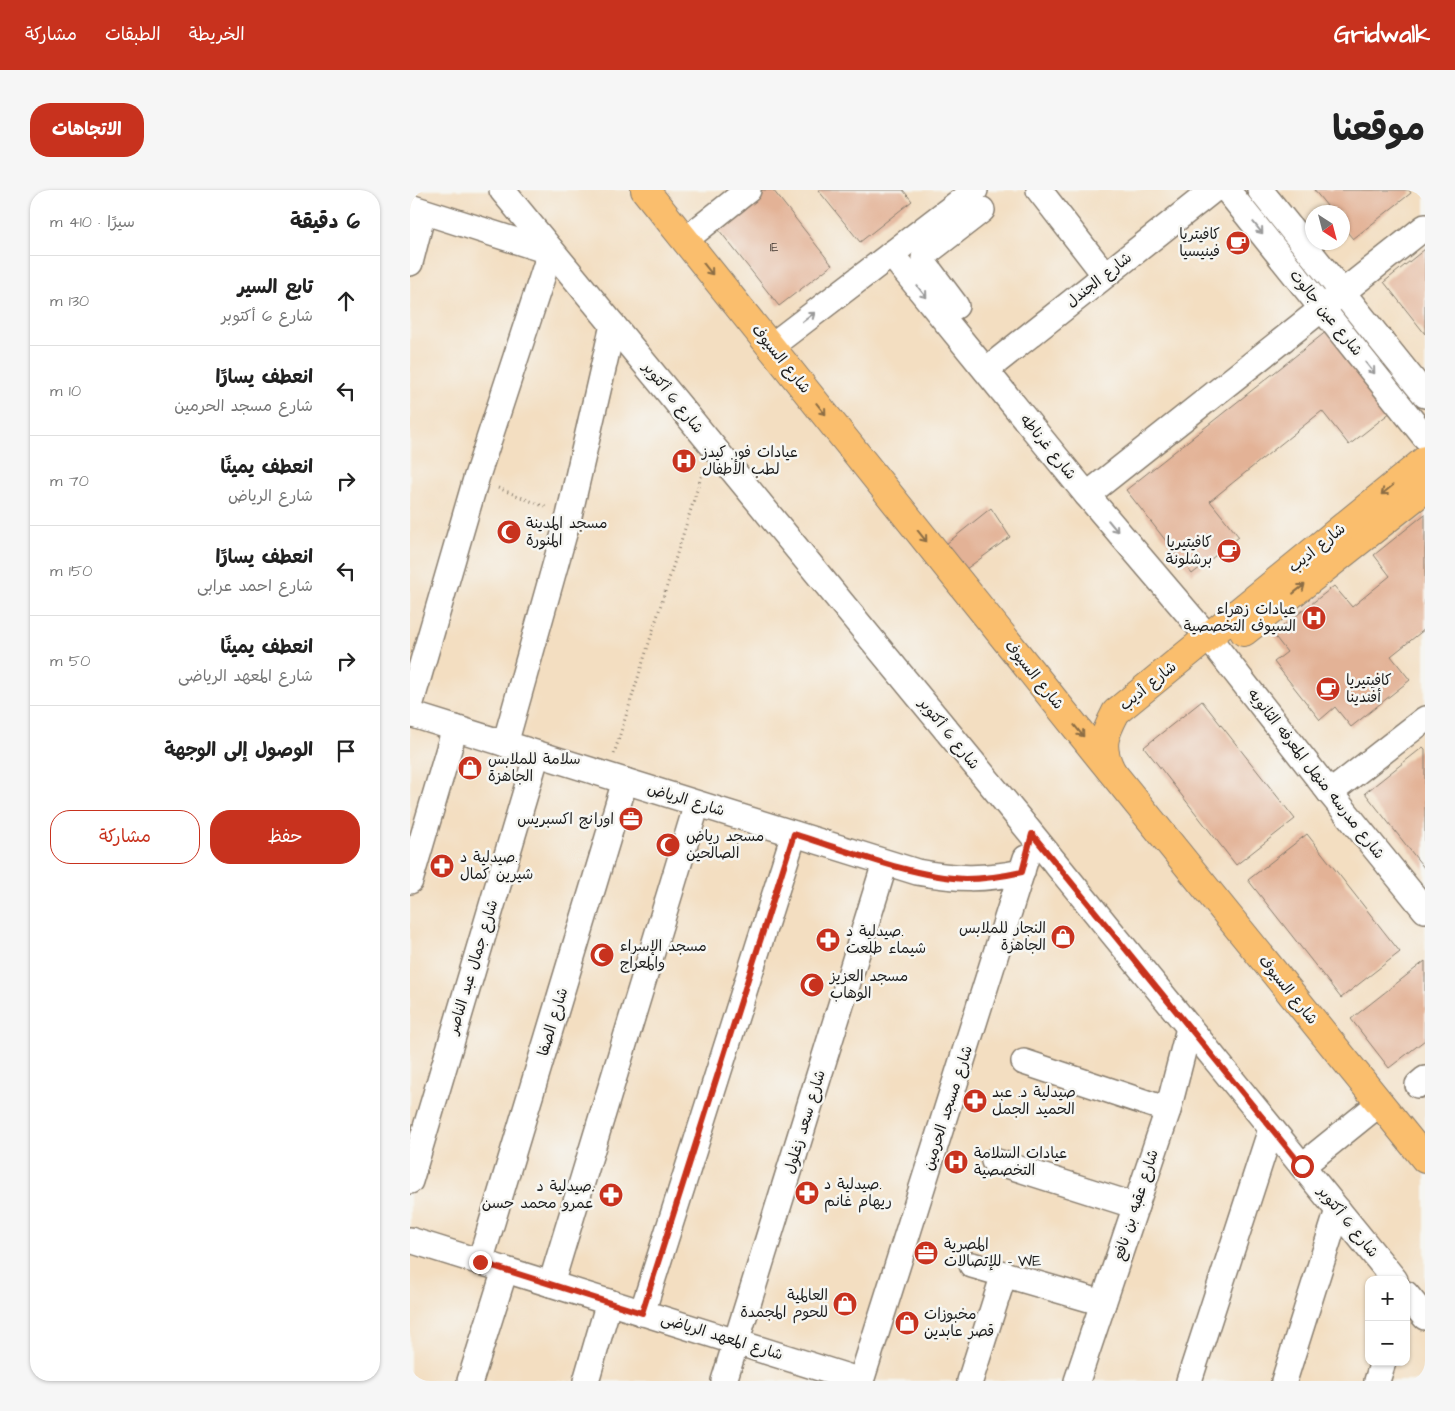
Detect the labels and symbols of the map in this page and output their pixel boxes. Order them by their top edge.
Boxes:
north arrow [1305,205,1350,250]
one-way arrow [1252,221,1263,234]
place label: كافيتريا فينيسيا [1179,224,1220,262]
cafe icon: كافيتريا فينيسيا [1225,230,1251,256]
house number: 1E [770,239,778,256]
street label: شارع الجندل [1062,248,1136,312]
one-way arrow [703,262,714,275]
street label: شارع عين جالوت [1285,265,1367,361]
one-way arrow [916,285,927,298]
one-way arrow [802,312,816,322]
street label: شارع السيوف [747,320,815,398]
street label: شارع 6 أكتوبر [637,356,708,438]
one-way arrow [1365,362,1376,375]
one-way arrow [815,403,826,416]
street label: شارع غرناطه [1015,410,1081,484]
place label: عيادات فور كيدز لطب الأطفال [701,442,798,480]
hospital icon: عيادات فور كيدز لطب الأطفال [671,448,697,474]
one-way arrow [1381,485,1394,496]
place label: مسجد المدينة المنورة [526,513,608,551]
street label: شارع اديب [1284,518,1350,578]
mosque icon: مسجد المدينة المنورة [496,519,522,545]
one-way arrow [1108,519,1119,532]
one-way arrow [917,529,928,542]
place label: كافيتيريا برشلونة [1166,532,1212,570]
cafe icon: كافيتيريا برشلونة [1216,538,1242,564]
one-way arrow [1292,583,1305,594]
place label: عيادات زهراء السيوف التخصصية [1184,599,1296,637]
hospital icon: عيادات زهراء السيوف التخصصية [1301,605,1327,631]
street label: شارع السيوف [1000,636,1068,714]
street label: شارع أديب [1115,656,1181,716]
place label: كافيتيريا أفندينا [1346,670,1392,708]
cafe icon: كافيتيريا أفندينا [1315,676,1341,702]
street label: شارع مدرسه منهل المعرفه الثانويه [1243,684,1389,864]
street label: شارع 6 أكتوبر [913,692,984,774]
one-way arrow [1073,725,1084,738]
place label: سلامة للملابس الجاهزة [488,749,581,787]
shop icon: سلامة للملابس الجاهزة [457,755,483,781]
street label: شارع الرياض [645,778,727,822]
office icon: اورانج اكسبريس [618,806,644,832]
place label: اورانج اكسبريس [517,809,614,830]
place label: مسجد رياض الصالحين [686,826,764,864]
mosque icon: مسجد رياض الصالحين [655,832,681,858]
place label: صيدلية د. شيرين كمال [460,847,533,885]
pharmacy icon: صيدلية د. شيرين كمال [429,853,455,879]
street label: شارع جمال عبد الناصر [442,897,503,1038]
place label: النجار للملابس الجاهزة [959,918,1046,956]
place label: صيدلية د. شيماء طلعت [846,921,926,959]
shop icon: النجار للملابس الجاهزة [1050,924,1076,950]
pharmacy icon: صيدلية د. شيماء طلعت [815,927,841,953]
place label: مسجد الإسراء والمعراج [620,936,707,974]
mosque icon: مسجد الإسراء والمعراج [589,942,615,968]
street label: شارع السيوف [1254,951,1322,1029]
place label: مسجد العزيز الوهاب [828,966,908,1004]
mosque icon: مسجد العزيز الوهاب [799,972,825,998]
street label: شارع الصفا [533,985,573,1059]
street label: شارع مسجد الحرمين [918,1043,978,1173]
street label: شارع سعد زغلول [779,1068,831,1176]
place label: صيدلية د. عبد الحميد الجمل [992,1082,1076,1120]
pharmacy icon: صيدلية د. عبد الحميد الجمل [962,1088,988,1114]
place label: عيادات السلامة التخصصية [974,1143,1067,1181]
street label: شارع عقبه بن نافع [1108,1147,1164,1263]
hospital icon: عيادات السلامة التخصصية [943,1149,969,1175]
route start [1291,1155,1314,1178]
place label: صيدلية د. ريهام غانم [824,1174,892,1213]
place label: صيدلية د. عمرو محمد حسن [482,1176,594,1214]
pharmacy icon: صيدلية د. ريهام غانم [794,1180,820,1206]
street label: شارع 6 أكتوبر [1312,1180,1383,1262]
pharmacy icon: صيدلية د. عمرو محمد حسن [598,1182,624,1208]
place label: المصرية للإتصالات - WE [944,1234,1041,1272]
office icon: المصرية للإتصالات - WE [913,1240,939,1266]
route end [469,1251,492,1274]
place label: العالمية للحوم المجمدة [740,1285,828,1324]
shop icon: العالمية للحوم المجمدة [832,1291,858,1317]
place label: مخبوزات قصر عابدين [924,1304,994,1342]
street label: شارع المعهد الرياضى [658,1308,786,1366]
shop icon: مخبوزات قصر عابدين [894,1310,920,1336]

